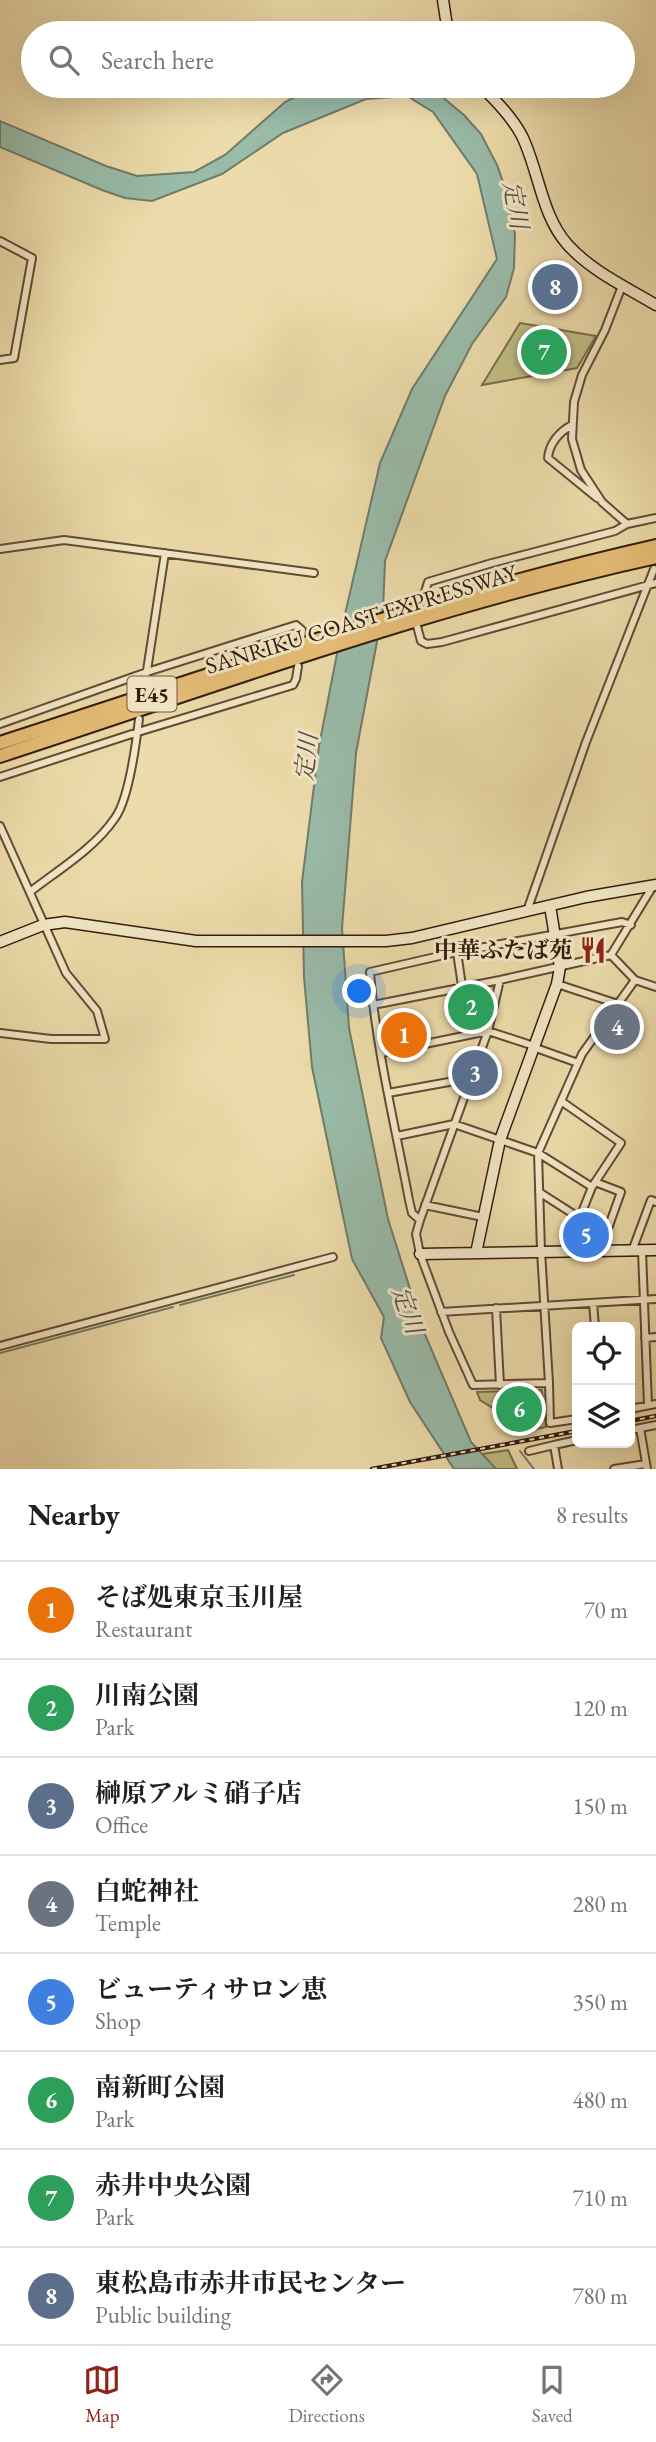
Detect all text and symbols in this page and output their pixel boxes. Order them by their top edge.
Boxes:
search box [21,21,635,98]
icon: search [45,41,83,79]
text: Search here [101,43,214,77]
water label: 定川 [497,179,536,234]
pin: 8 [532,261,578,313]
pin: 7 [521,326,567,378]
street label: SANRIKU COAST EXPRESSWAY [202,557,522,681]
road number: E45 [128,676,176,712]
water label: 定川 [288,729,324,782]
place label: 中華ふたば苑 [434,935,572,965]
restaurant icon: 中華ふたば苑 [578,935,608,965]
your location [342,974,376,1008]
pin: 2 [448,981,494,1033]
pin: 4 [594,1001,640,1053]
pin: 1 [381,1009,427,1061]
pin: 3 [452,1047,498,1099]
pin: 5 [563,1209,609,1261]
water label: 定川 [385,1282,432,1341]
map controls [572,1322,635,1448]
button: locate [572,1322,635,1385]
pin: 6 [496,1383,542,1435]
button: layers [572,1385,635,1448]
text: Nearby [28,1495,120,1534]
text: 8 results [556,1500,628,1530]
text: そば処東京玉川屋 [95,1580,303,1614]
text: 1 [45,1595,57,1625]
text: 70 m [583,1595,628,1625]
text: Restaurant [95,1614,193,1644]
text: 川南公園 [95,1678,199,1712]
text: 2 [45,1693,57,1723]
text: 120 m [572,1693,628,1723]
text: Park [95,1712,134,1742]
text: 榊原アルミ硝子店 [95,1776,302,1810]
text: 3 [45,1791,57,1821]
text: 150 m [572,1791,628,1821]
text: Office [95,1810,148,1840]
text: 白蛇神社 [95,1874,199,1908]
text: 4 [45,1889,57,1919]
text: 280 m [572,1889,628,1919]
text: Temple [95,1908,161,1938]
text: ビューティサロン恵 [95,1972,327,2006]
text: 5 [45,1987,57,2017]
text: 350 m [572,1987,628,2017]
text: Shop [95,2006,141,2036]
text: 南新町公園 [95,2070,225,2104]
text: 6 [45,2085,57,2115]
text: 480 m [572,2085,628,2115]
text: Park [95,2104,134,2134]
text: 赤井中央公園 [95,2168,251,2202]
text: 7 [45,2183,57,2213]
text: 710 m [572,2183,628,2213]
text: Park [95,2202,134,2232]
text: 東松島市赤井市民センター [95,2266,406,2300]
text: 8 [45,2281,57,2311]
text: 780 m [572,2281,628,2311]
text: Public building [95,2300,231,2330]
tab: Map [83,2361,121,2428]
tab: Directions [288,2361,365,2428]
tab: Saved [532,2361,573,2428]

